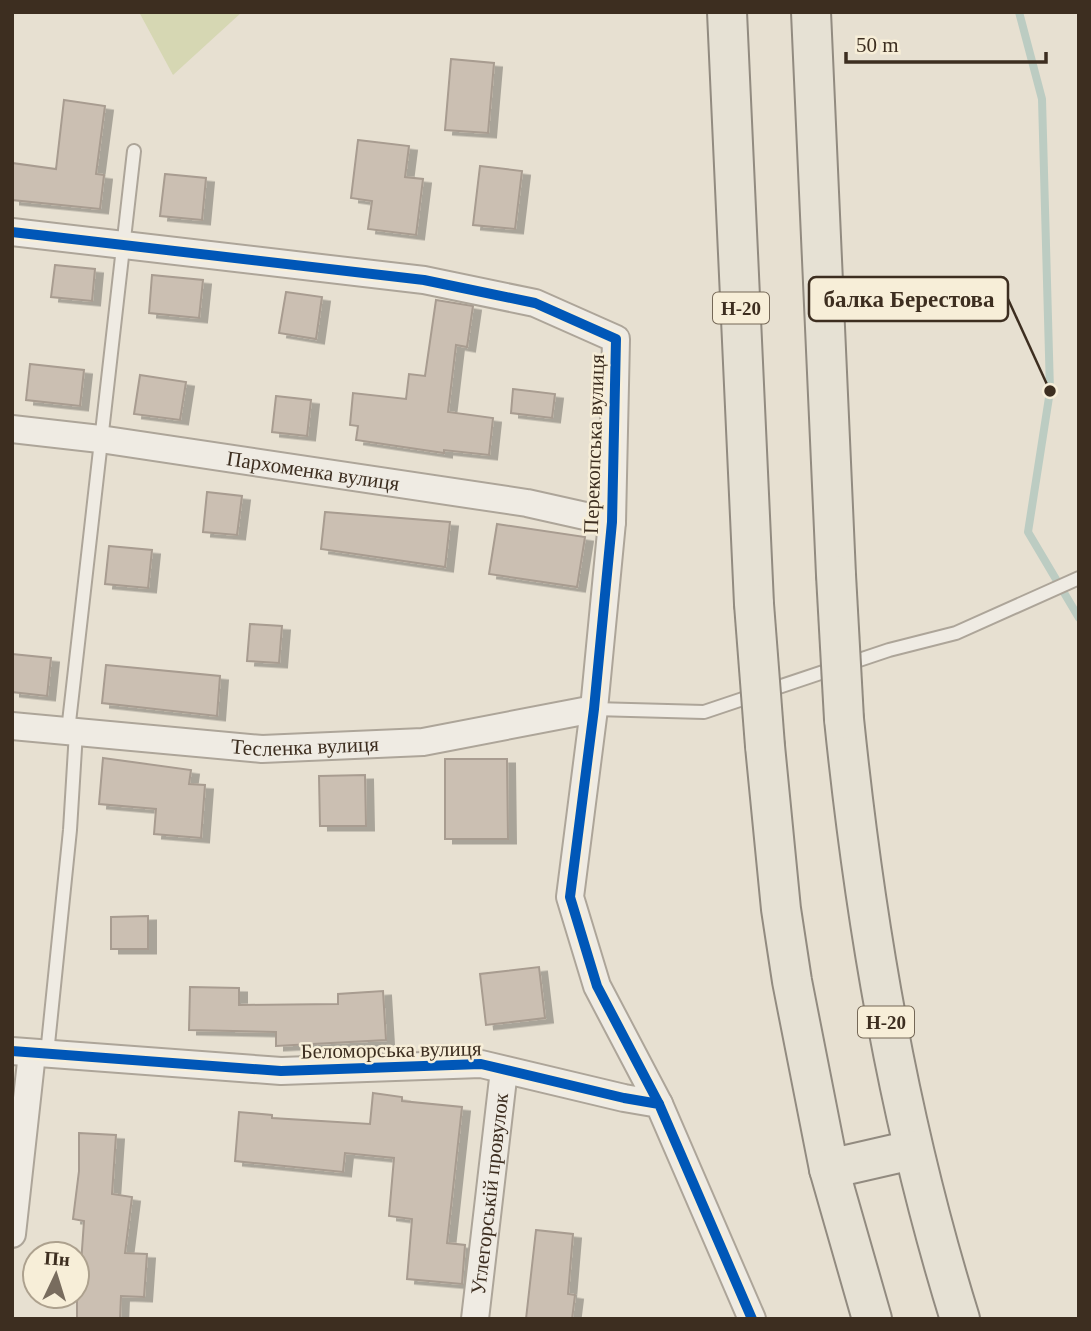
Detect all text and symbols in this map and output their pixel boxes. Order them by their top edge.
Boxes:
scale bar [846,21,1046,65]
text: 50 m [856,33,899,57]
callout: балка Берестова [809,277,1008,321]
text: балка Берестова [823,287,995,312]
road number: Н-20 [713,292,769,324]
street label: Перекопська вулиця [579,353,609,534]
street label: Пархоменка вулиця [225,446,401,496]
street label: Тесленка вулиця [230,732,380,761]
road number: Н-20 [858,1006,914,1038]
street label: Беломорська вулиця [300,1036,482,1064]
street label: Углегорськiй провулок [466,1091,513,1296]
north arrow [21,1240,91,1310]
text: Пн [44,1247,71,1270]

